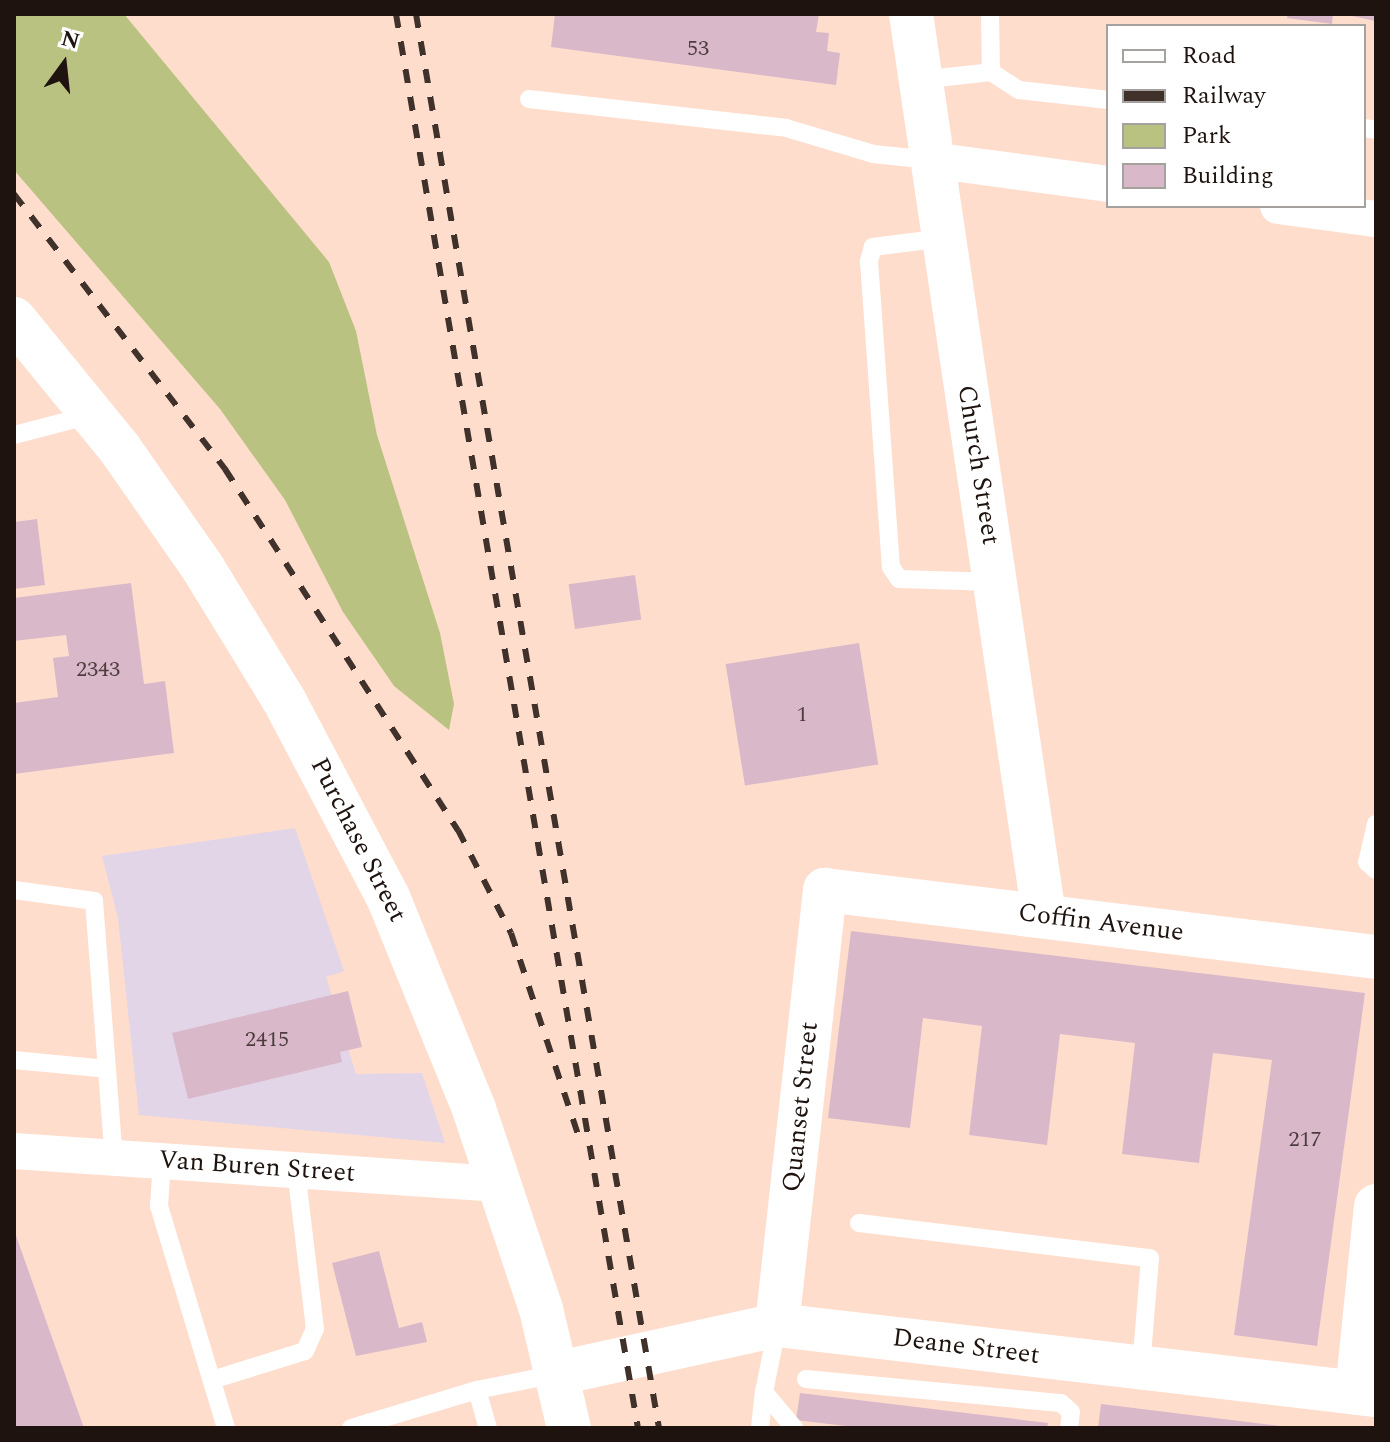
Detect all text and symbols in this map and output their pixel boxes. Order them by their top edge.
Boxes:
text: N [57,22,83,59]
north arrow [24,24,104,104]
legend [1106,24,1366,208]
house number: 53 [687,36,709,62]
text: Road [1182,38,1236,74]
text: Railway [1182,78,1266,114]
text: Park [1182,118,1232,154]
text: Building [1182,158,1274,194]
street label: Church Street [950,383,1006,547]
house number: 2343 [76,657,120,683]
house number: 1 [797,702,807,728]
street label: Purchase Street [303,753,413,927]
street label: Coffin Avenue [1017,897,1185,949]
street label: Quanset Street [777,1020,825,1194]
house number: 2415 [245,1027,289,1053]
house number: 217 [1289,1127,1321,1153]
street label: Van Buren Street [158,1145,356,1189]
street label: Deane Street [891,1322,1041,1372]

